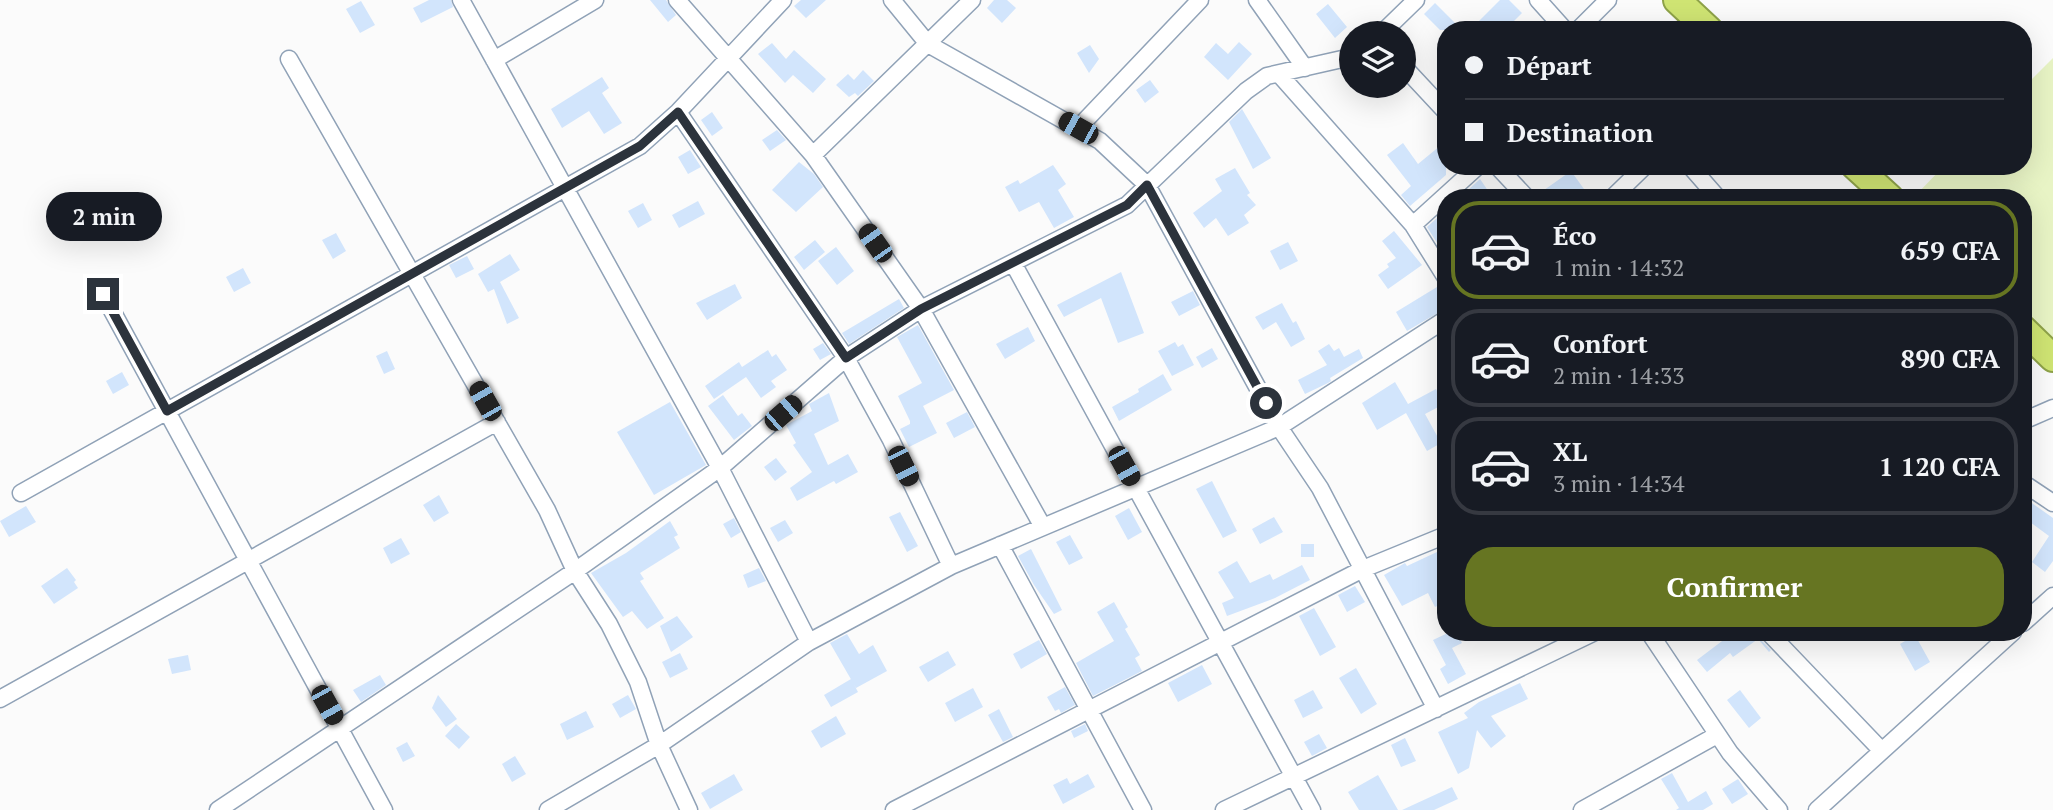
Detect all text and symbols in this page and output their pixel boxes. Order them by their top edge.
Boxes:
map controls [1339,21,1416,98]
button: layers [1339,21,1416,98]
text: Départ [1507,48,1592,82]
car [1055,109,1102,147]
text: Destination [1507,115,1653,149]
callout: 2 min [45,192,161,242]
text: 2 min [73,201,135,232]
text: Éco [1553,218,1596,252]
icon: car [1469,219,1532,282]
car [855,220,896,266]
text: 659 CFA [1901,233,2000,267]
text: 1 min · 14:32 [1553,252,1685,283]
route end [87,278,119,310]
text: Confort [1553,326,1648,360]
icon: car [1469,327,1532,390]
text: 890 CFA [1901,341,2000,375]
text: 2 min · 14:33 [1553,360,1685,391]
car [466,378,505,424]
route start [1250,387,1282,419]
car [761,391,806,435]
text: XL [1553,434,1587,468]
icon: car [1469,435,1532,498]
car [885,443,922,489]
car [1105,443,1144,489]
text: 1 120 CFA [1879,449,2000,483]
text: 3 min · 14:34 [1553,468,1685,499]
button: Confirmer [1465,547,2004,627]
car [308,682,347,728]

